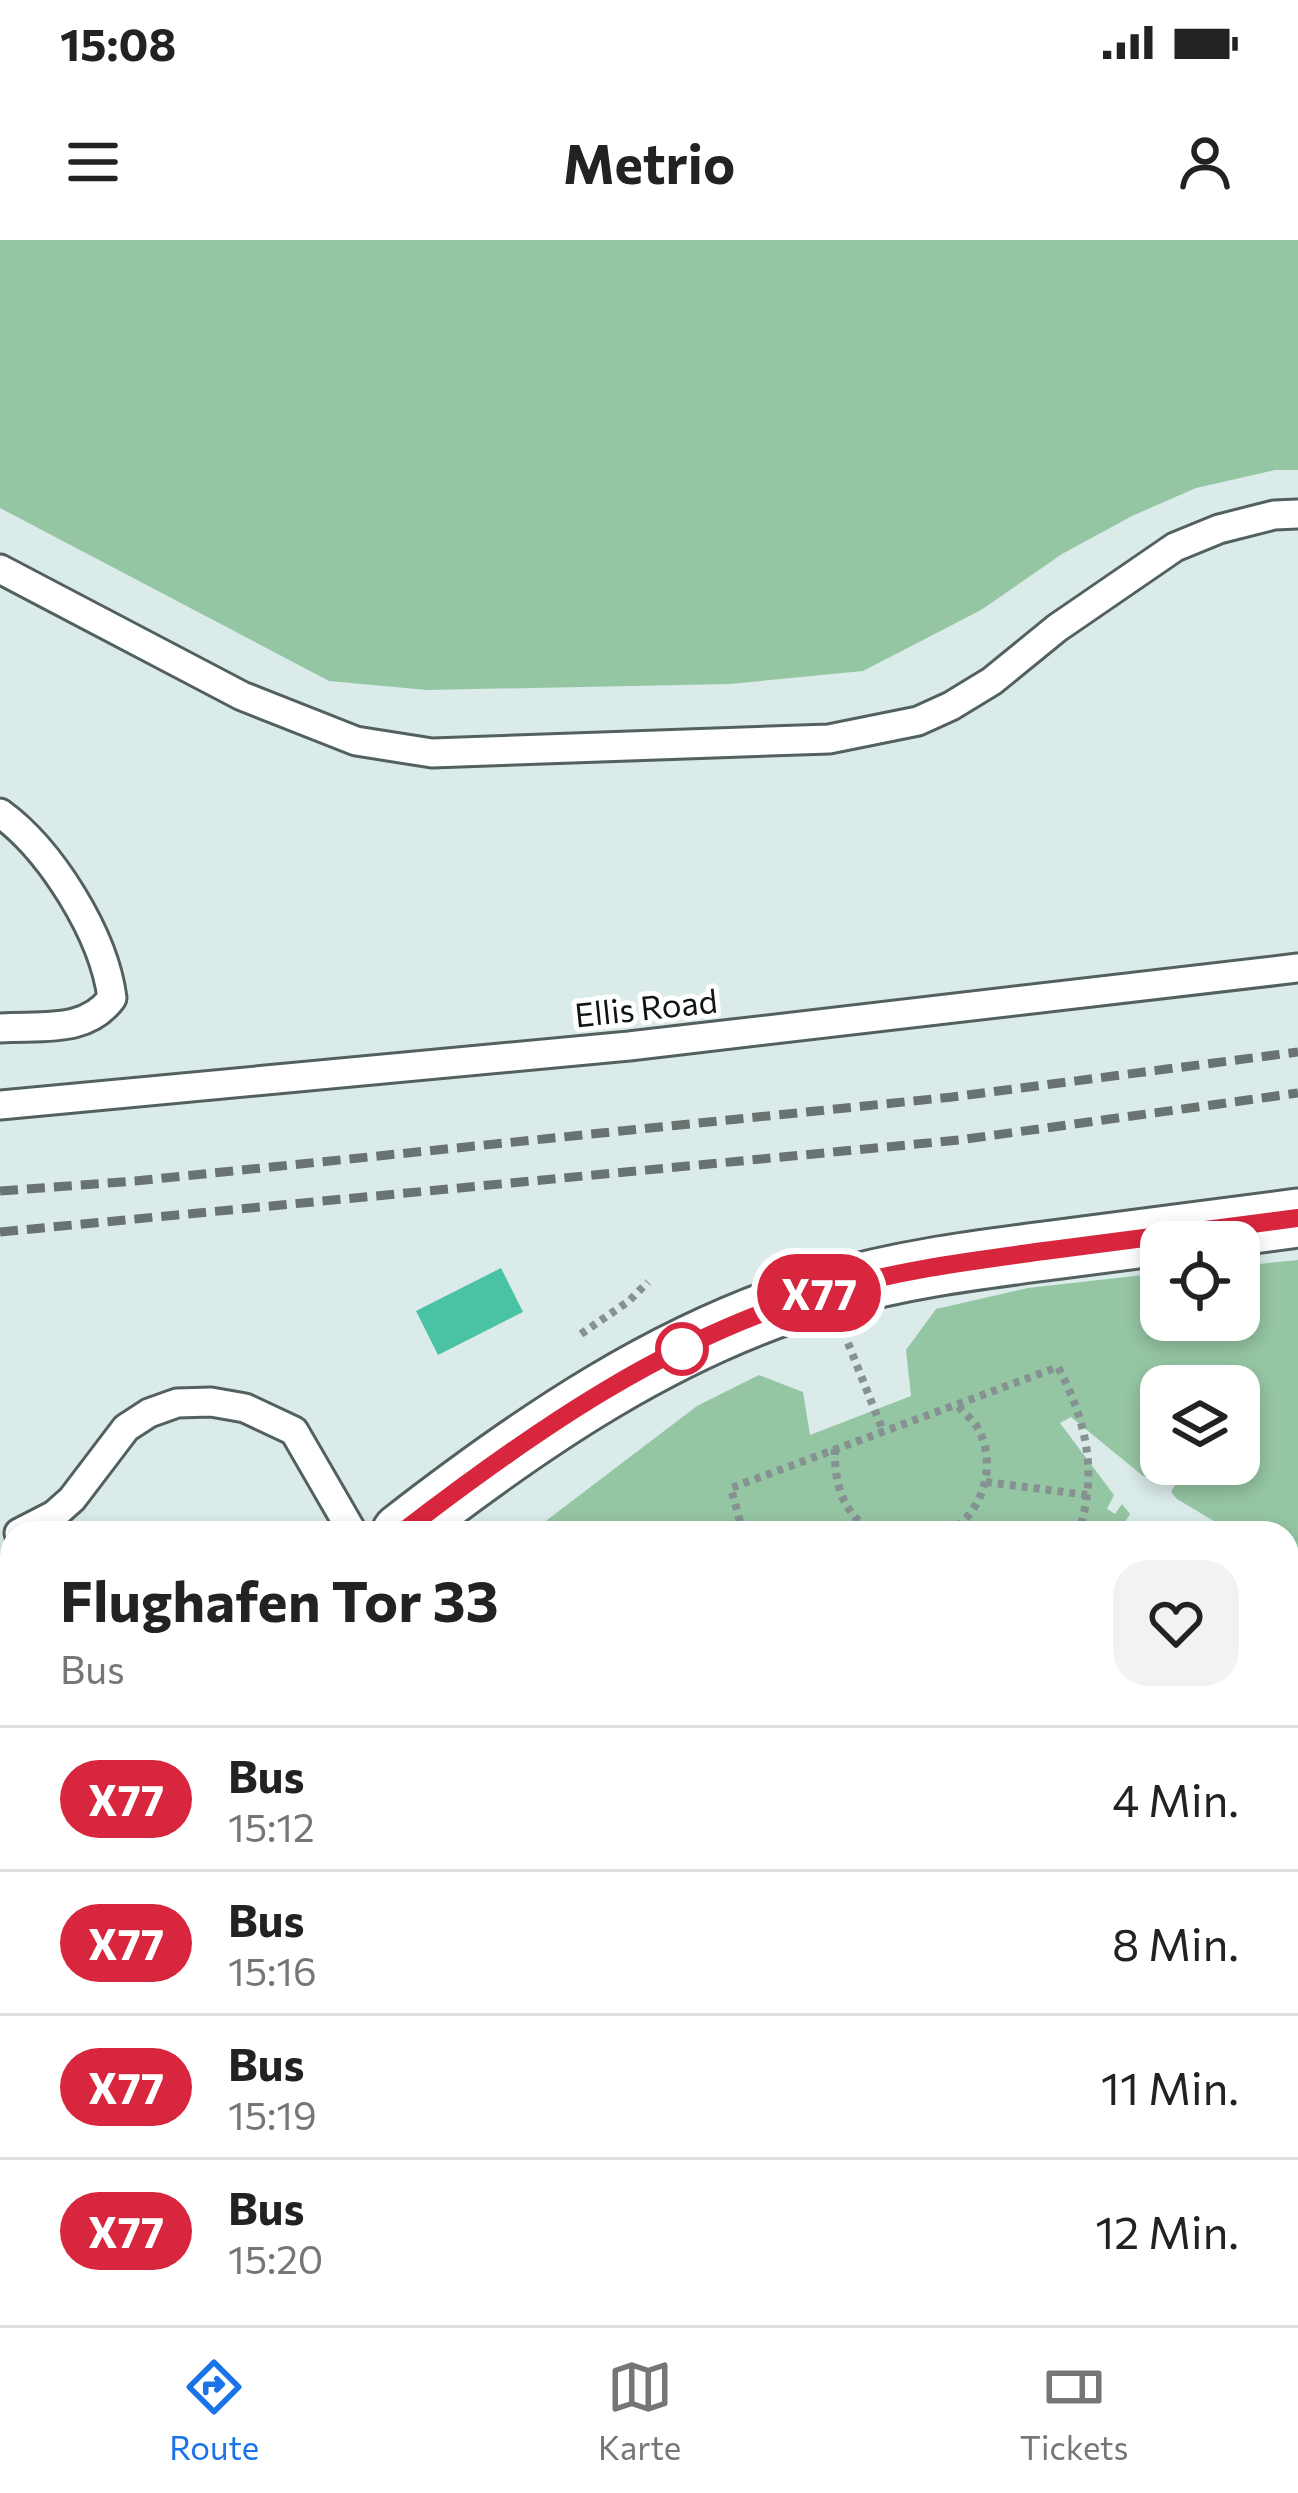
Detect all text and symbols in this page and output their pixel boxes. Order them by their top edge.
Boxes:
text: 15:08 [60,15,176,70]
icon: menu [60,129,126,195]
text: Metrio [563,129,735,195]
icon: person [1172,129,1238,195]
street label: Ellis Road [572,979,719,1034]
map controls [1140,1221,1260,1485]
button: locate [1140,1221,1260,1341]
line badge: X77 [750,1254,888,1332]
text: X77 [781,1267,857,1319]
unlabelled marker [657,1324,707,1374]
button: layers [1140,1365,1260,1485]
button: heart [1113,1560,1239,1686]
text: Flughafen Tor 33 [60,1564,499,1634]
text: Bus [60,1644,125,1692]
text: Bus [228,1747,304,1802]
text: 4 Min. [1112,1771,1239,1826]
text: X77 [88,1773,164,1825]
text: 15:12 [228,1802,315,1850]
text: Bus [228,1891,304,1946]
text: 8 Min. [1112,1915,1239,1970]
text: X77 [88,1917,164,1969]
text: 15:16 [228,1946,317,1994]
text: Bus [228,2035,304,2090]
text: 11 Min. [1101,2059,1239,2114]
text: X77 [88,2061,164,2113]
text: 15:19 [228,2090,317,2138]
text: Bus [228,2179,304,2234]
text: 12 Min. [1095,2203,1239,2258]
text: X77 [88,2205,164,2257]
text: 15:20 [228,2234,323,2282]
tab: Route [169,2354,259,2467]
tab: Karte [598,2354,681,2467]
tab: Tickets [1020,2354,1129,2467]

